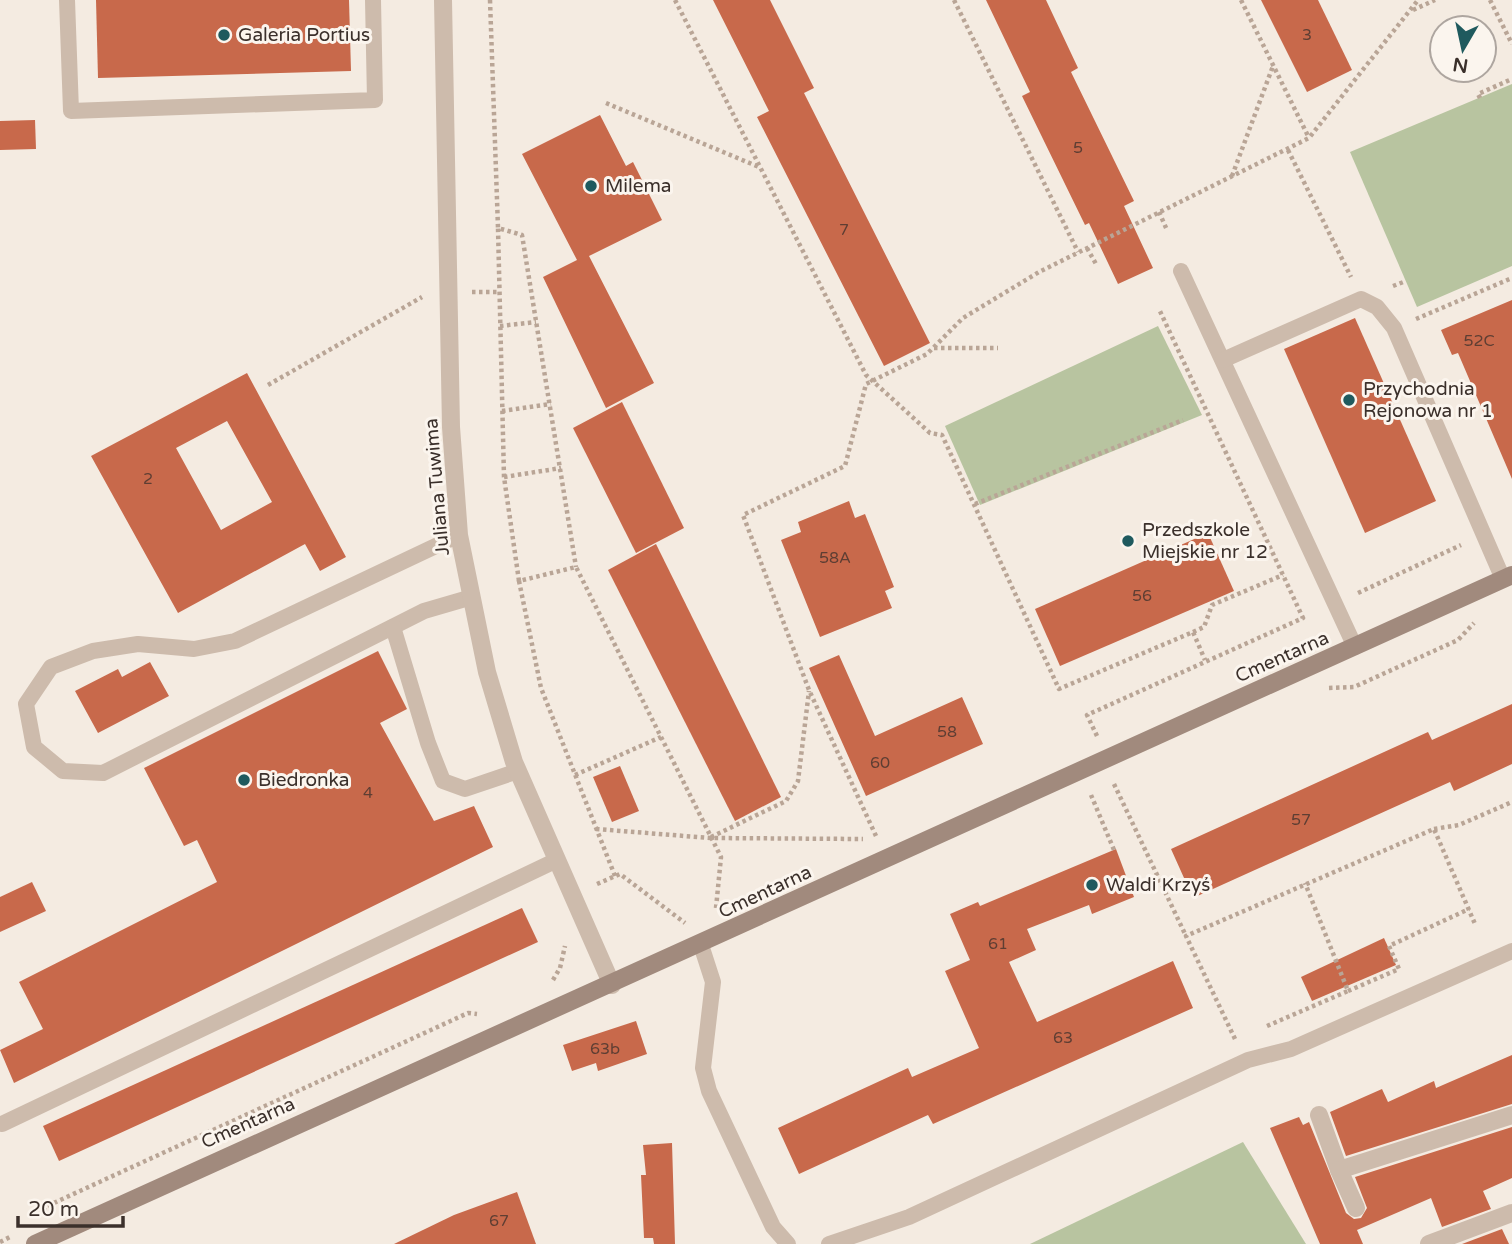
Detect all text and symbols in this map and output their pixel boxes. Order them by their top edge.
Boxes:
north arrow [1428,14,1498,84]
place label: Galeria Portius [238,24,370,46]
house number: 3 [1302,25,1312,45]
marker: Galeria Portius [216,27,232,43]
text: N [1451,53,1470,77]
house number: 5 [1073,138,1083,158]
place label: Milema [605,175,672,197]
marker: Milema [583,178,599,194]
house number: 7 [839,220,849,240]
house number: 52C [1463,331,1495,351]
place label: Przychodnia Rejonowa nr 1 [1363,378,1493,422]
marker: Przychodnia Rejonowa nr 1 [1341,392,1357,408]
street label: Juliana Tuwima [420,417,454,557]
house number: 2 [143,469,153,489]
place label: Przedszkole Miejskie nr 12 [1142,519,1268,563]
marker: Przedszkole Miejskie nr 12 [1120,533,1136,549]
house number: 58A [819,548,851,568]
house number: 56 [1132,586,1152,606]
street label: Cmentarna [1232,627,1332,687]
house number: 58 [937,722,957,742]
house number: 60 [870,753,890,773]
place label: Biedronka [258,769,349,791]
marker: Biedronka [236,772,252,788]
house number: 4 [363,783,373,803]
house number: 57 [1291,810,1311,830]
street label: Cmentarna [715,861,815,923]
place label: Waldi Krzyś [1106,874,1210,896]
marker: Waldi Krzyś [1084,877,1100,893]
house number: 61 [988,934,1008,954]
house number: 63 [1053,1028,1073,1048]
house number: 63b [590,1039,620,1059]
street label: Cmentarna [198,1093,298,1153]
scale bar [18,1184,122,1228]
text: 20 m [28,1197,79,1222]
house number: 67 [489,1211,509,1231]

